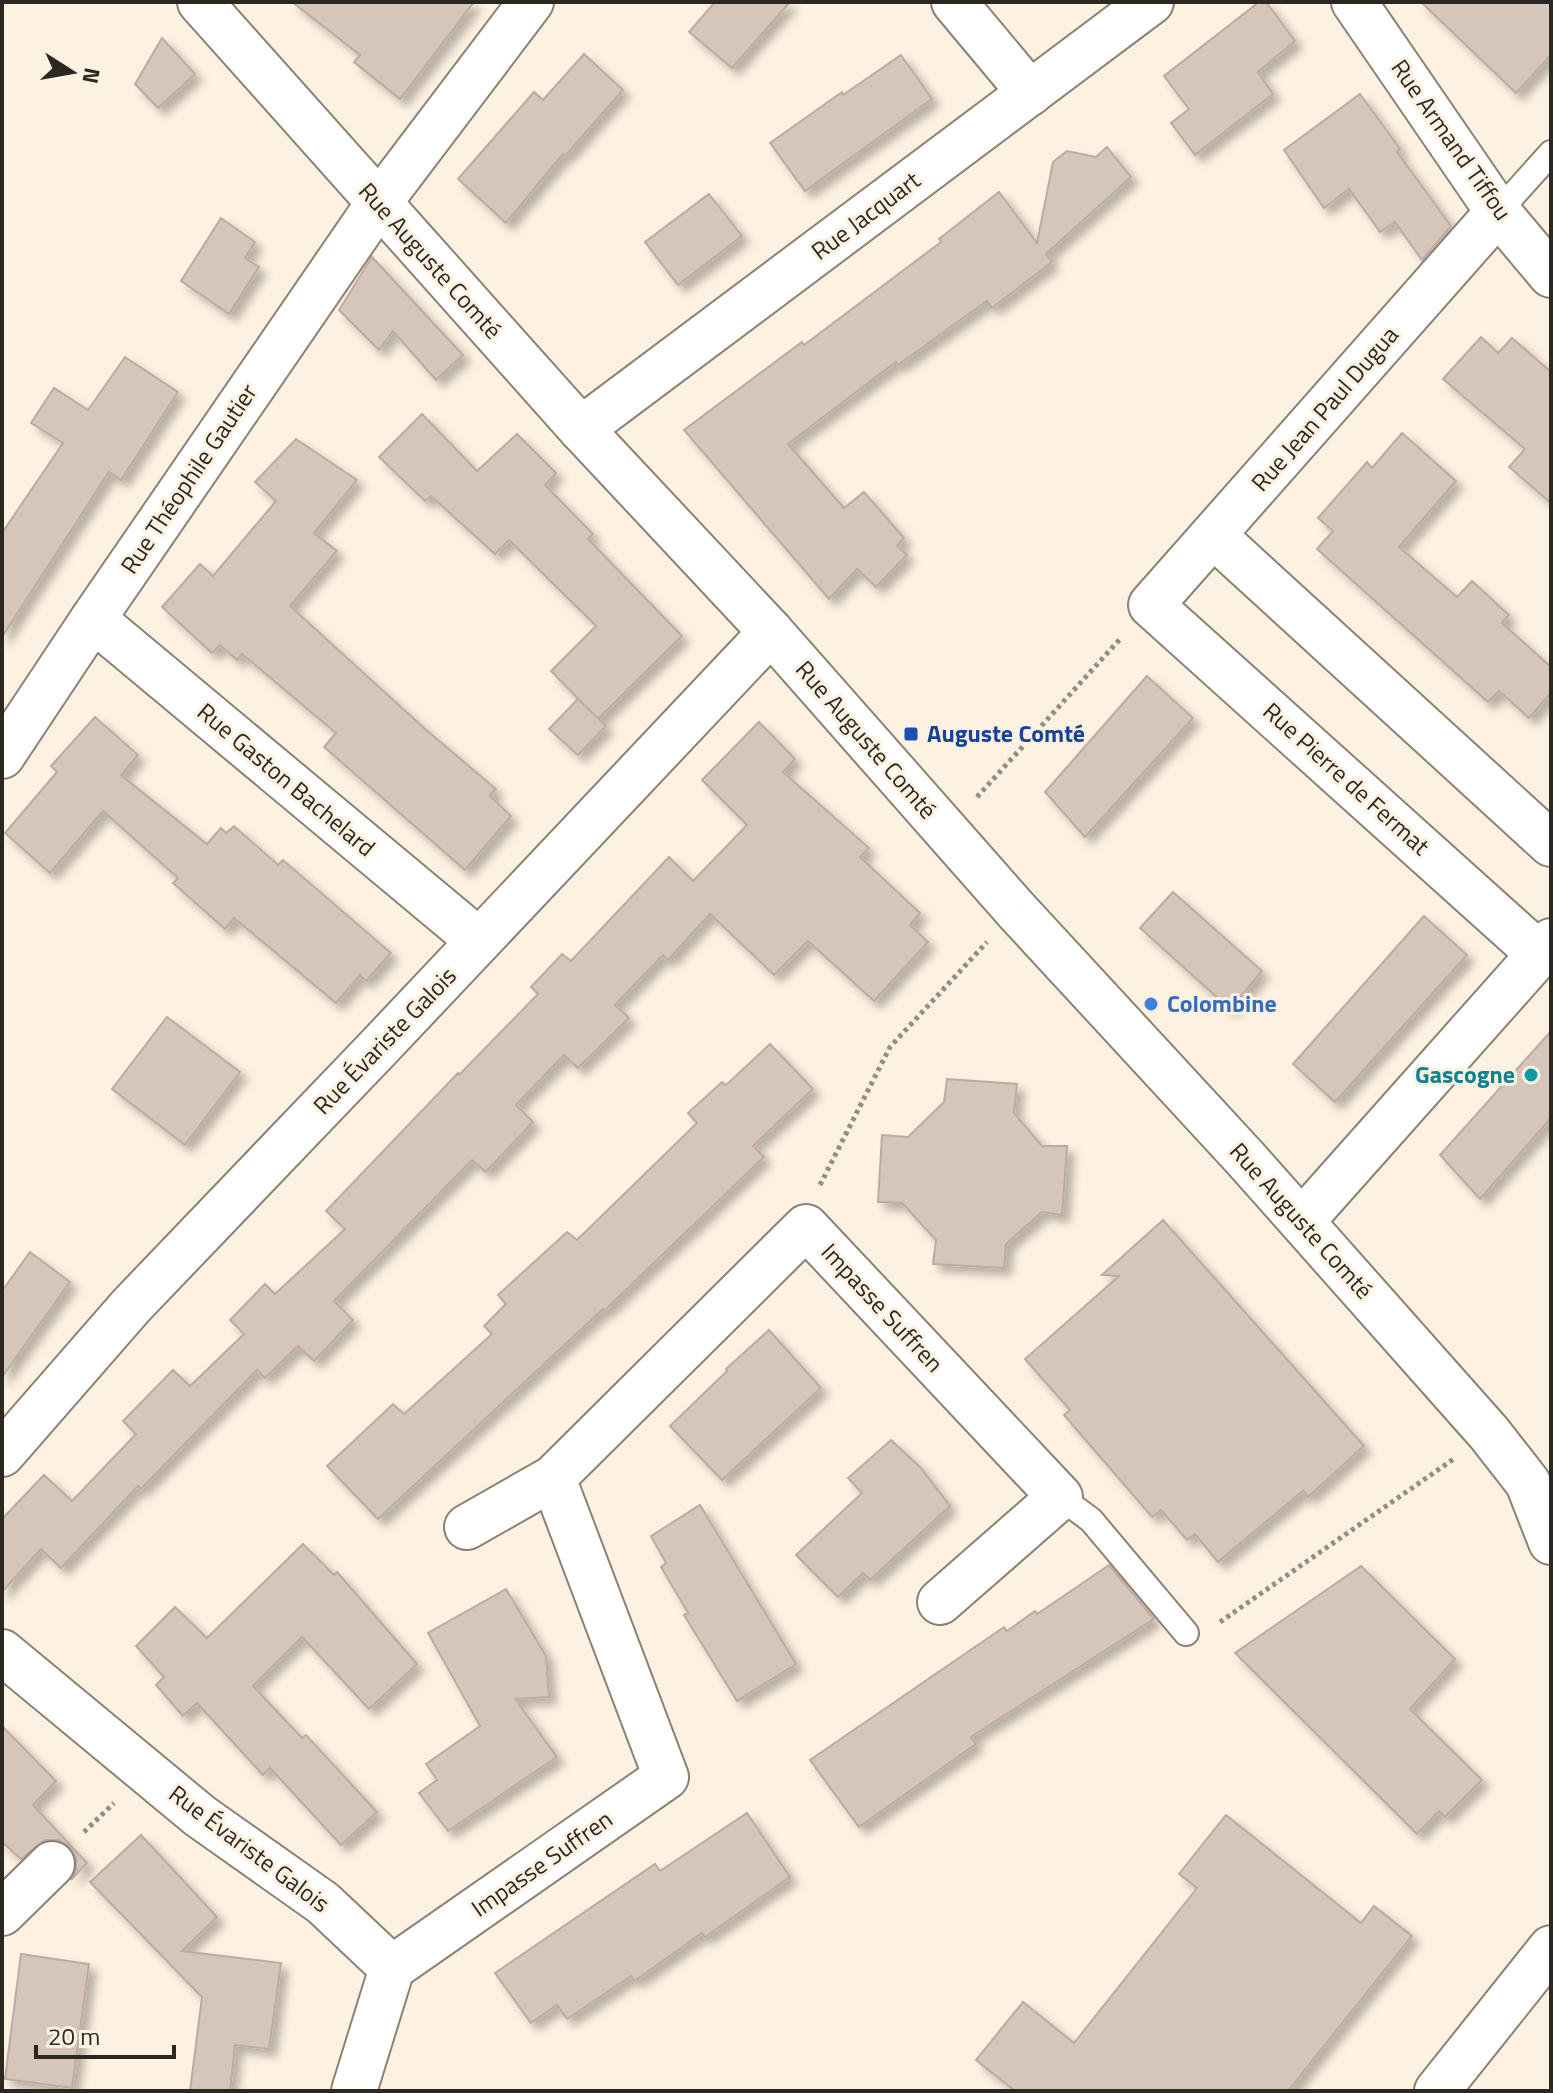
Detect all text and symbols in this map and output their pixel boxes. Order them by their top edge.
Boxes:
north arrow [32,32,112,112]
street label: Rue Armand Tiffou [1383,52,1521,227]
text: N [73,65,110,87]
street label: Rue Jacquart [803,162,928,268]
street label: Rue Auguste Comté [350,174,511,347]
street label: Rue Jean Paul Dugua [1242,318,1406,499]
street label: Rue Théophile Gautier [111,376,265,581]
street label: Rue Auguste Comté [788,652,946,827]
street label: Rue Pierre de Fermat [1255,693,1438,863]
street label: Rue Gaston Bachelard [190,694,383,865]
place label: Auguste Comté [927,715,1085,751]
marker: Auguste Comté [902,725,920,743]
street label: Rue Évariste Galois [304,958,464,1122]
place label: Colombine [1167,985,1277,1021]
marker: Colombine [1142,995,1160,1013]
place label: Gascogne [1415,1056,1515,1092]
marker: Gascogne [1522,1066,1540,1084]
street label: Rue Auguste Comté [1221,1134,1382,1307]
street label: Impasse Suffren [813,1235,952,1380]
street label: Rue Évariste Galois [162,1776,338,1921]
street label: Impasse Suffren [463,1801,619,1925]
scale bar [36,2009,174,2059]
text: 20 m [48,2018,100,2054]

